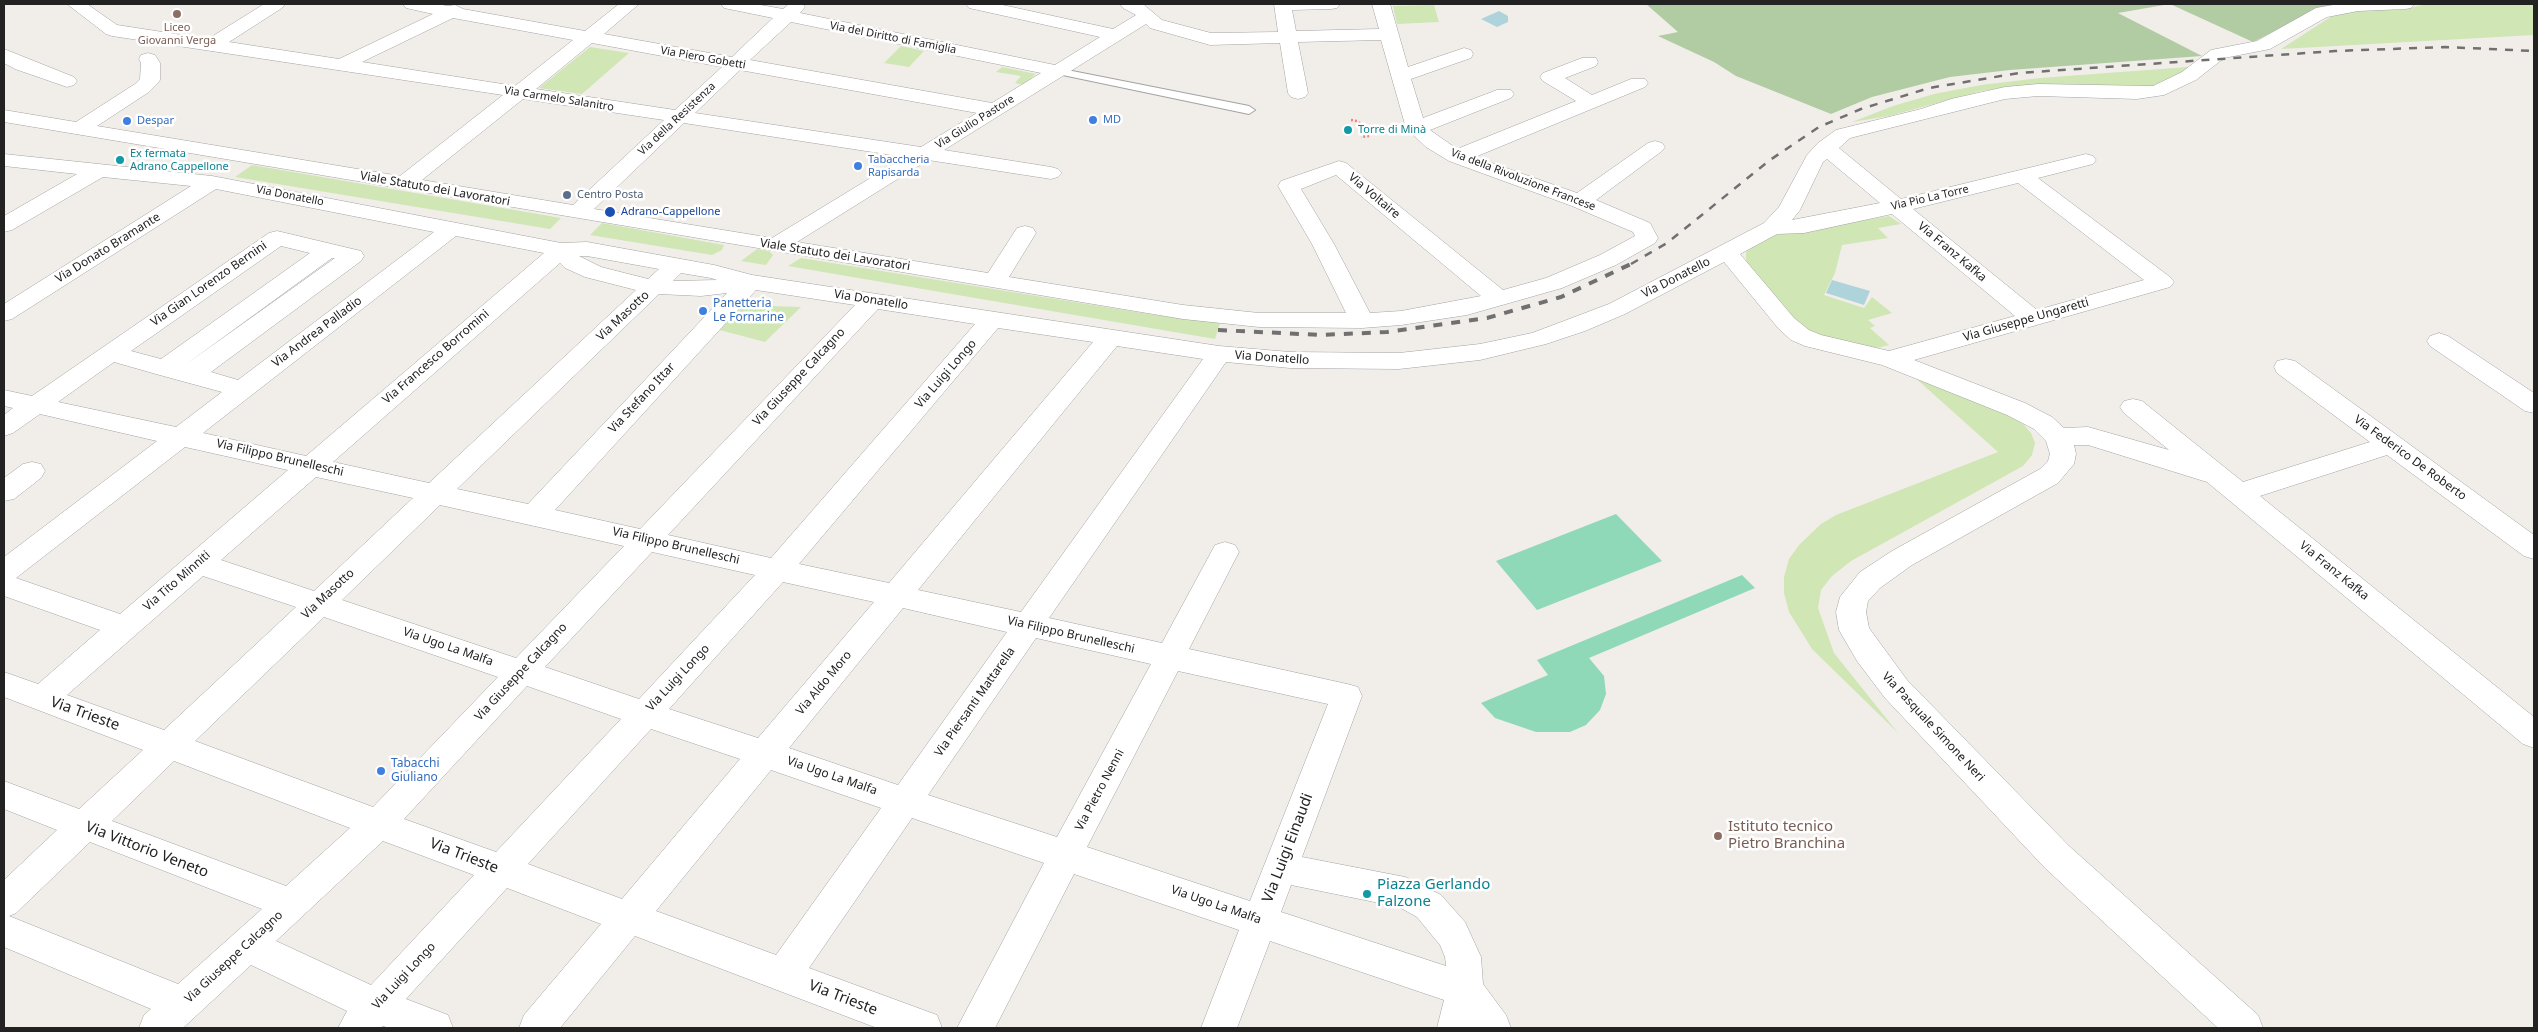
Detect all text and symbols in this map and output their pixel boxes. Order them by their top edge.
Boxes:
marker: Liceo Giovanni Verga [171,8,183,20]
street label: Via del Diritto di Famiglia [828,19,958,57]
place label: Liceo Giovanni Verga [138,21,216,47]
street label: Via Piero Gobetti [659,44,747,72]
street label: Via della Resistenza [636,80,718,158]
street label: Via Carmelo Salanitro [503,84,615,114]
street label: Via Giulio Pastore [933,92,1017,152]
place label: MD [1103,113,1121,127]
place label: Despar [137,114,174,128]
marker: MD [1087,114,1099,126]
marker: Despar [121,115,133,127]
place label: Torre di Minà [1358,123,1426,137]
marker: Torre di Minà [1342,124,1354,136]
street label: Via della Rivoluzione Francese [1449,146,1597,214]
place label: Ex fermata Adrano Cappellone [130,147,229,173]
place label: Tabaccheria Rapisarda [868,153,929,179]
marker: Ex fermata Adrano Cappellone [114,154,126,166]
marker: Tabaccheria Rapisarda [852,160,864,172]
street label: Viale Statuto dei Lavoratori [359,169,511,209]
street label: Via Voltaire [1345,170,1403,222]
street label: Via Donatello [255,183,325,209]
street label: Via Pio La Torre [1890,183,1970,213]
place label: Centro Posta [577,188,643,202]
marker: Centro Posta [561,189,573,201]
marker: Adrano-Cappellone [603,205,617,219]
place label: Adrano-Cappellone [621,205,720,219]
street label: Via Donato Bramante [53,210,163,286]
street label: Via Franz Kafka [1915,219,1989,285]
street label: Viale Statuto dei Lavoratori [759,236,911,274]
street label: Via Gian Lorenzo Bernini [148,238,270,330]
street label: Via Donatello [1639,255,1713,301]
street label: Via Donatello [833,287,909,313]
street label: Via Masotto [594,288,652,344]
street label: Via Andrea Palladio [269,294,365,370]
street label: Via Giuseppe Ungaretti [1961,295,2091,345]
place label: Panetteria Le Fornarine [713,297,784,325]
marker: Panetteria Le Fornarine [697,305,709,317]
street label: Via Francesco Borromini [380,307,492,407]
street label: Via Giuseppe Calcagno [750,325,848,429]
street label: Via Luigi Longo [912,337,980,411]
street label: Via Donatello [1234,348,1310,368]
street label: Via Stefano Ittar [606,360,678,436]
street label: Via Federico De Roberto [2351,412,2469,504]
street label: Via Filippo Brunelleschi [215,436,345,480]
street label: Via Filippo Brunelleschi [611,524,741,568]
street label: Via Franz Kafka [2296,539,2372,603]
street label: Via Tito Minniti [141,548,213,614]
street label: Via Masotto [299,566,357,622]
street label: Via Filippo Brunelleschi [1006,613,1136,657]
street label: Via Giuseppe Calcagno [472,620,570,724]
street label: Via Ugo La Malfa [401,625,495,669]
street label: Via Luigi Longo [643,642,713,714]
street label: Via Piersanti Mattarella [932,645,1018,759]
street label: Via Aldo Moro [793,648,855,718]
street label: Via Pasquale Simone Neri [1879,670,1987,784]
street label: Via Trieste [48,693,122,735]
street label: Via Pietro Nenni [1072,747,1128,833]
street label: Via Ugo La Malfa [785,754,879,798]
place label: Tabacchi Giuliano [391,757,440,785]
marker: Tabacchi Giuliano [375,765,387,777]
street label: Via Luigi Einaudi [1259,791,1317,905]
street label: Via Vittorio Veneto [83,818,211,882]
place label: Istituto tecnico Pietro Branchina [1728,818,1845,853]
marker: Istituto tecnico Pietro Branchina [1712,830,1724,842]
street label: Via Trieste [427,835,501,877]
place label: Piazza Gerlando Falzone [1377,876,1490,911]
street label: Via Ugo La Malfa [1169,883,1263,927]
marker: Piazza Gerlando Falzone [1361,888,1373,900]
street label: Via Giuseppe Calcagno [182,908,286,1006]
street label: Via Luigi Longo [369,940,439,1012]
street label: Via Trieste [806,977,880,1019]

